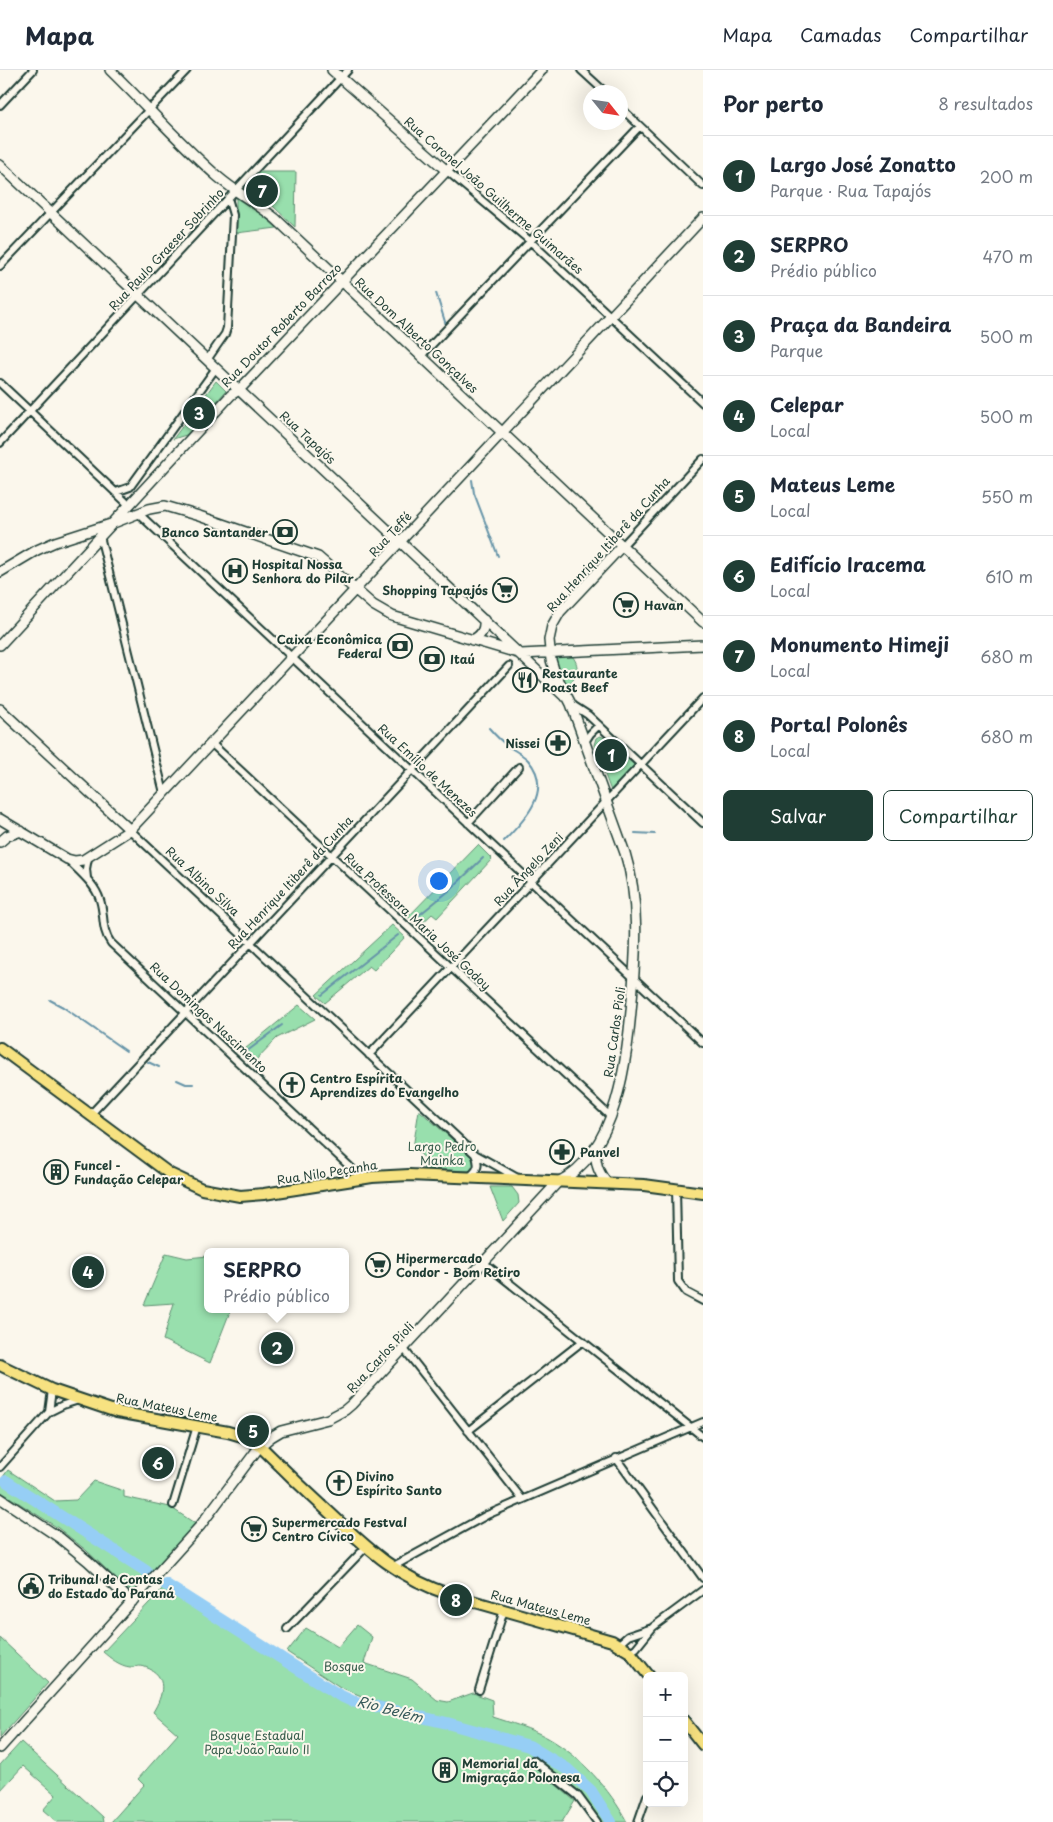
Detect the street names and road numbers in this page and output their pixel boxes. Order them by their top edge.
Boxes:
street label: Rua Coronel João Guilherme Guimarães [401,112,588,278]
street label: Rua Paulo Graeser Sobrinho [104,184,228,314]
street label: Rua Doutor Roberto Barrozo [217,259,345,391]
street label: Rua Dom Alberto Gonçalves [351,273,483,397]
street label: Rua Tapajós [276,406,340,468]
street label: Rua Henrique Itiberê da Cunha [542,472,674,616]
street label: Rua Teffé [365,508,415,560]
street label: Rua Emílio de Menezes [374,719,482,821]
street label: Rua Henrique Itiberê da Cunha [223,811,357,953]
street label: Rua Ângelo Zeni [489,828,567,910]
street label: Rua Albino Silva [162,842,244,920]
street label: Rua Professora Maria José Godoy [341,848,495,994]
street label: Rua Domingos Nascimento [146,958,272,1077]
street label: Rua Carlos Pioli [599,986,629,1078]
street label: Rua Nilo Peçanha [276,1155,379,1189]
street label: Rua Carlos Pioli [342,1317,418,1397]
street label: Rua Mateus Leme [115,1388,220,1426]
street label: Rua Mateus Leme [489,1585,593,1629]

